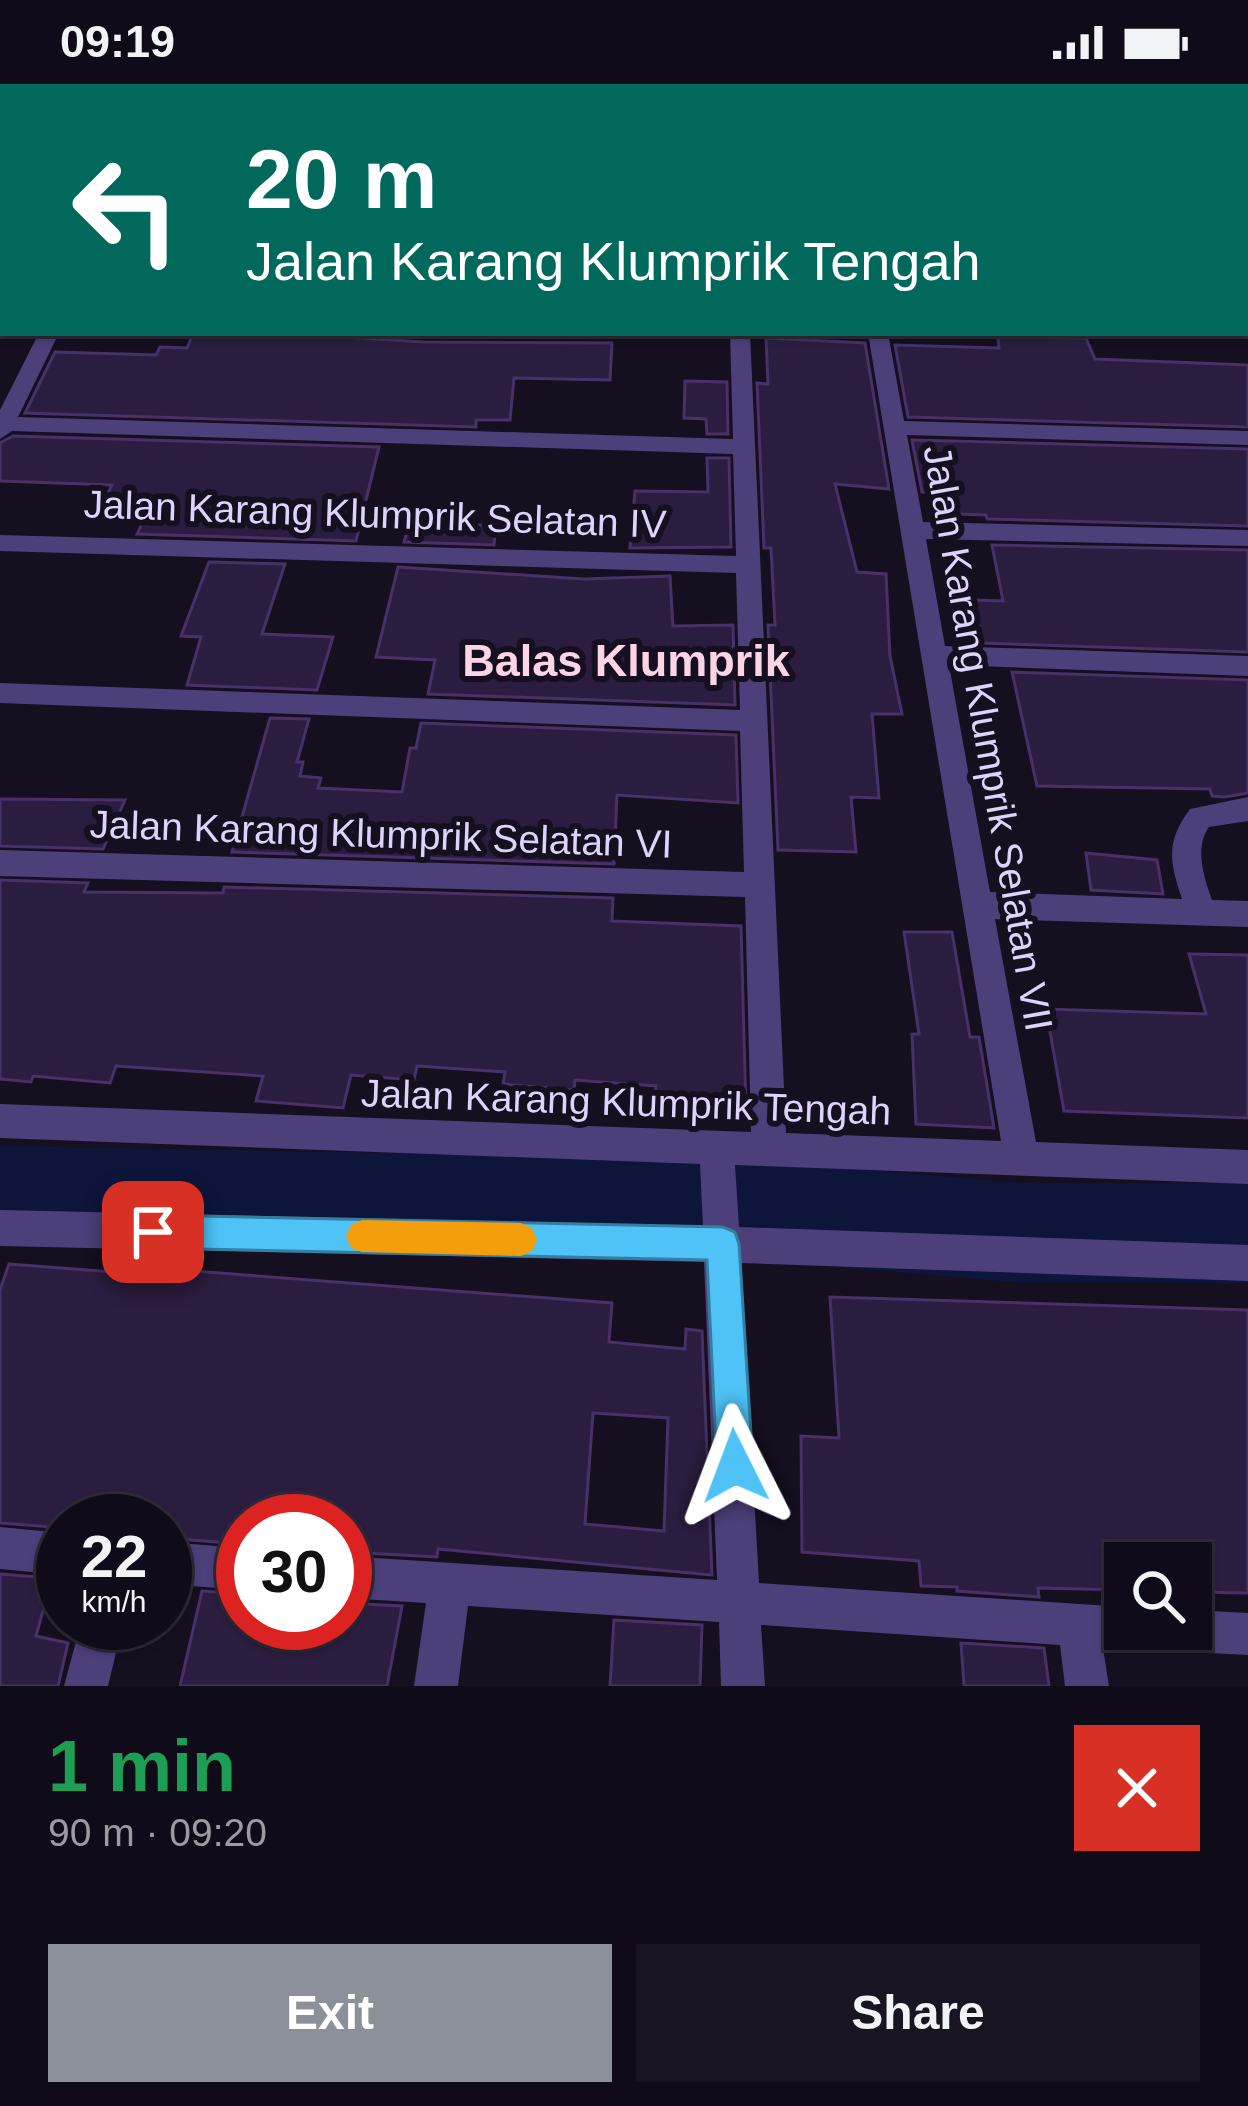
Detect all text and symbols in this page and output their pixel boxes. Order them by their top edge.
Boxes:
text: 09:19 [60,16,175,67]
icon: left [48,132,204,288]
text: 20 m [246,132,437,226]
text: Jalan Karang Klumprik Tengah [246,231,980,291]
street label: Jalan Karang Klumprik Selatan VII [915,442,1061,1034]
street label: Jalan Karang Klumprik Selatan IV [83,482,667,546]
district label: Balas Klumprik [462,635,791,686]
street label: Jalan Karang Klumprik Selatan VI [89,802,673,866]
street label: Jalan Karang Klumprik Tengah [360,1071,892,1133]
pin [102,1181,204,1283]
icon: arrive [120,1199,186,1265]
position arrow [672,1403,798,1529]
speed limit sign: 30 [216,1494,372,1650]
text: 22 [81,1523,147,1590]
map controls [1104,1542,1212,1650]
button: search [1104,1542,1212,1650]
text: km/h [81,1585,147,1618]
button: close [1074,1725,1200,1851]
text: 1 min [48,1726,236,1806]
text: 90 m · 09:20 [48,1811,267,1854]
button: Exit [48,1944,612,2082]
button: Share [636,1944,1200,2082]

